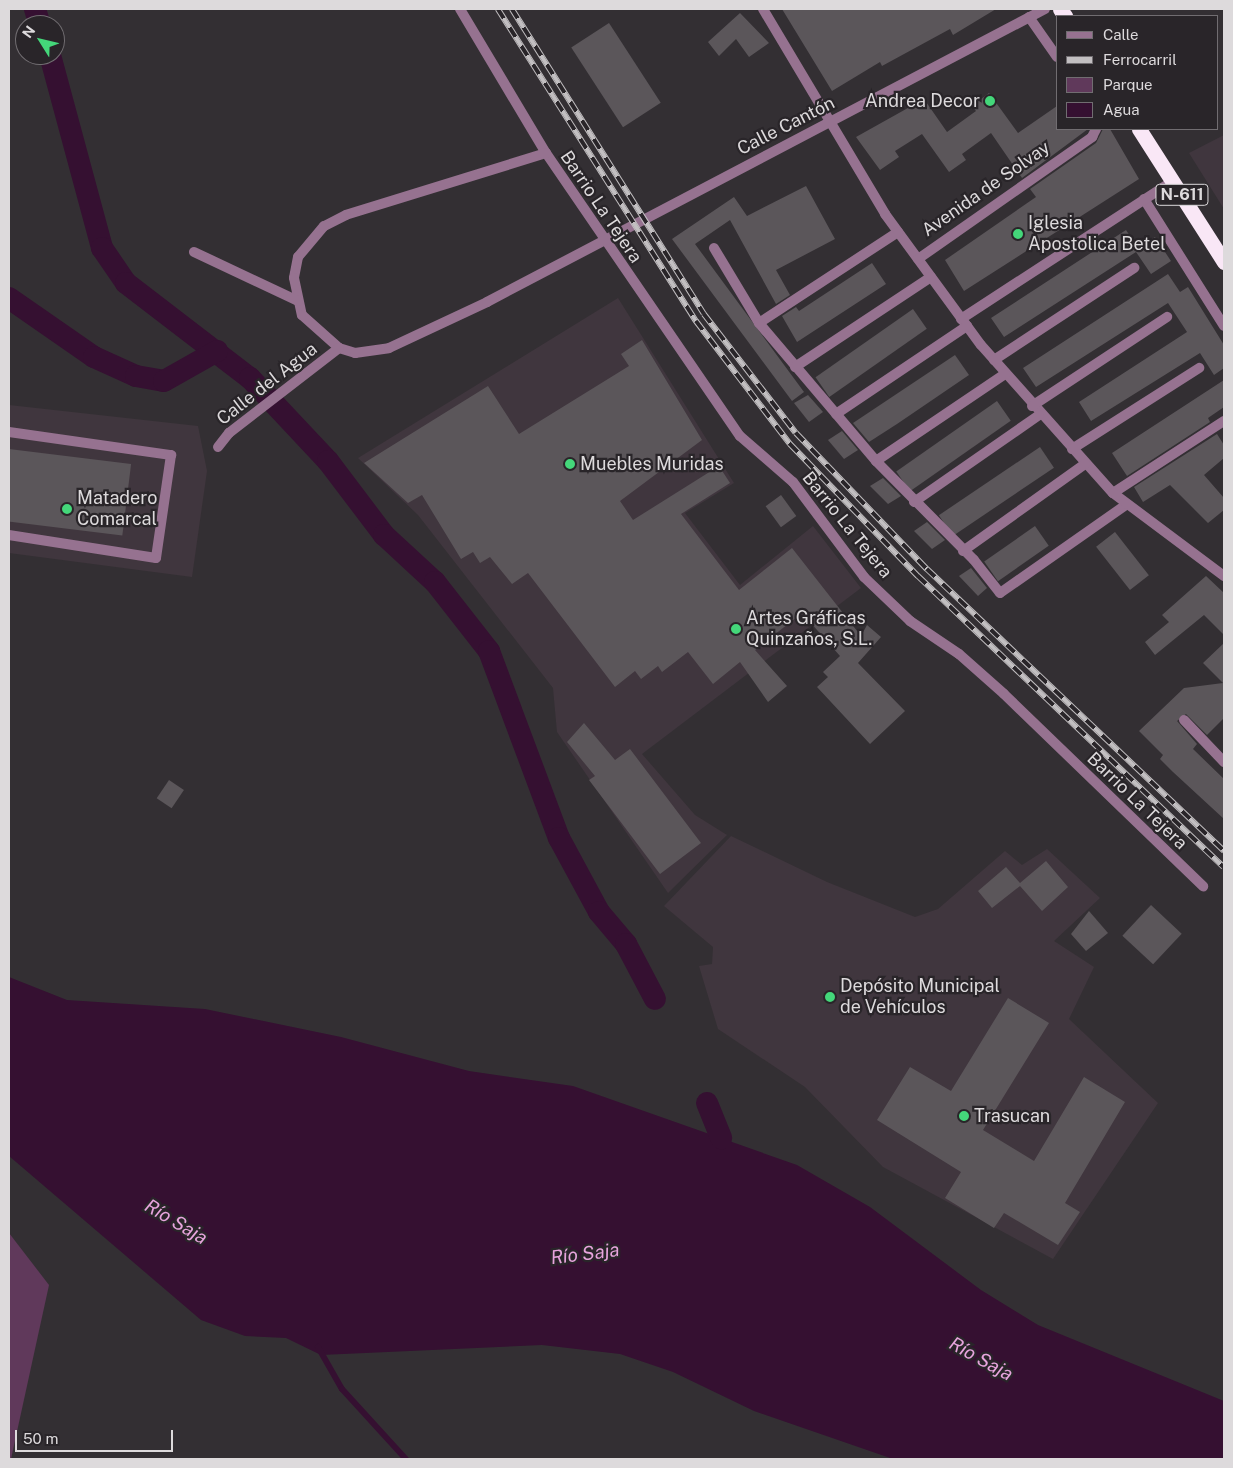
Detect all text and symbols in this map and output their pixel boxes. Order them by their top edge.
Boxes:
north arrow [15,15,65,65]
legend [1056,15,1218,130]
text: N [19,23,38,41]
text: Calle [1103,26,1139,43]
text: Ferrocarril [1103,51,1177,68]
text: Parque [1103,76,1153,93]
place label: Andrea Decor [865,90,980,112]
street label: Calle Cantón [734,92,838,160]
marker: Andrea Decor [984,95,996,107]
text: Agua [1103,101,1140,118]
street label: Avenida de Solvay [918,137,1054,241]
street label: Barrio La Tejera [555,147,647,267]
road number: N-611 [1154,182,1210,208]
place label: Iglesia Apostolica Betel [1028,213,1166,255]
marker: Iglesia Apostolica Betel [1012,228,1024,240]
street label: Calle del Agua [212,338,322,430]
place label: Muebles Muridas [580,453,724,475]
marker: Muebles Muridas [564,458,576,470]
street label: Barrio La Tejera [797,467,897,583]
place label: Matadero Comarcal [77,488,157,530]
marker: Matadero Comarcal [61,503,73,515]
place label: Artes Gráficas Quinzaños, S.L. [746,608,872,650]
marker: Artes Gráficas Quinzaños, S.L. [730,623,742,635]
street label: Barrio La Tejera [1082,748,1192,854]
place label: Depósito Municipal de Vehículos [840,976,1000,1019]
marker: Depósito Municipal de Vehículos [824,991,836,1003]
place label: Trasucan [974,1105,1050,1127]
marker: Trasucan [958,1110,970,1122]
water label: Río Saja [140,1194,212,1250]
water label: Río Saja [549,1238,621,1270]
water label: Río Saja [945,1332,1017,1386]
scale bar [18,1420,175,1452]
text: 50 m [23,1430,58,1447]

